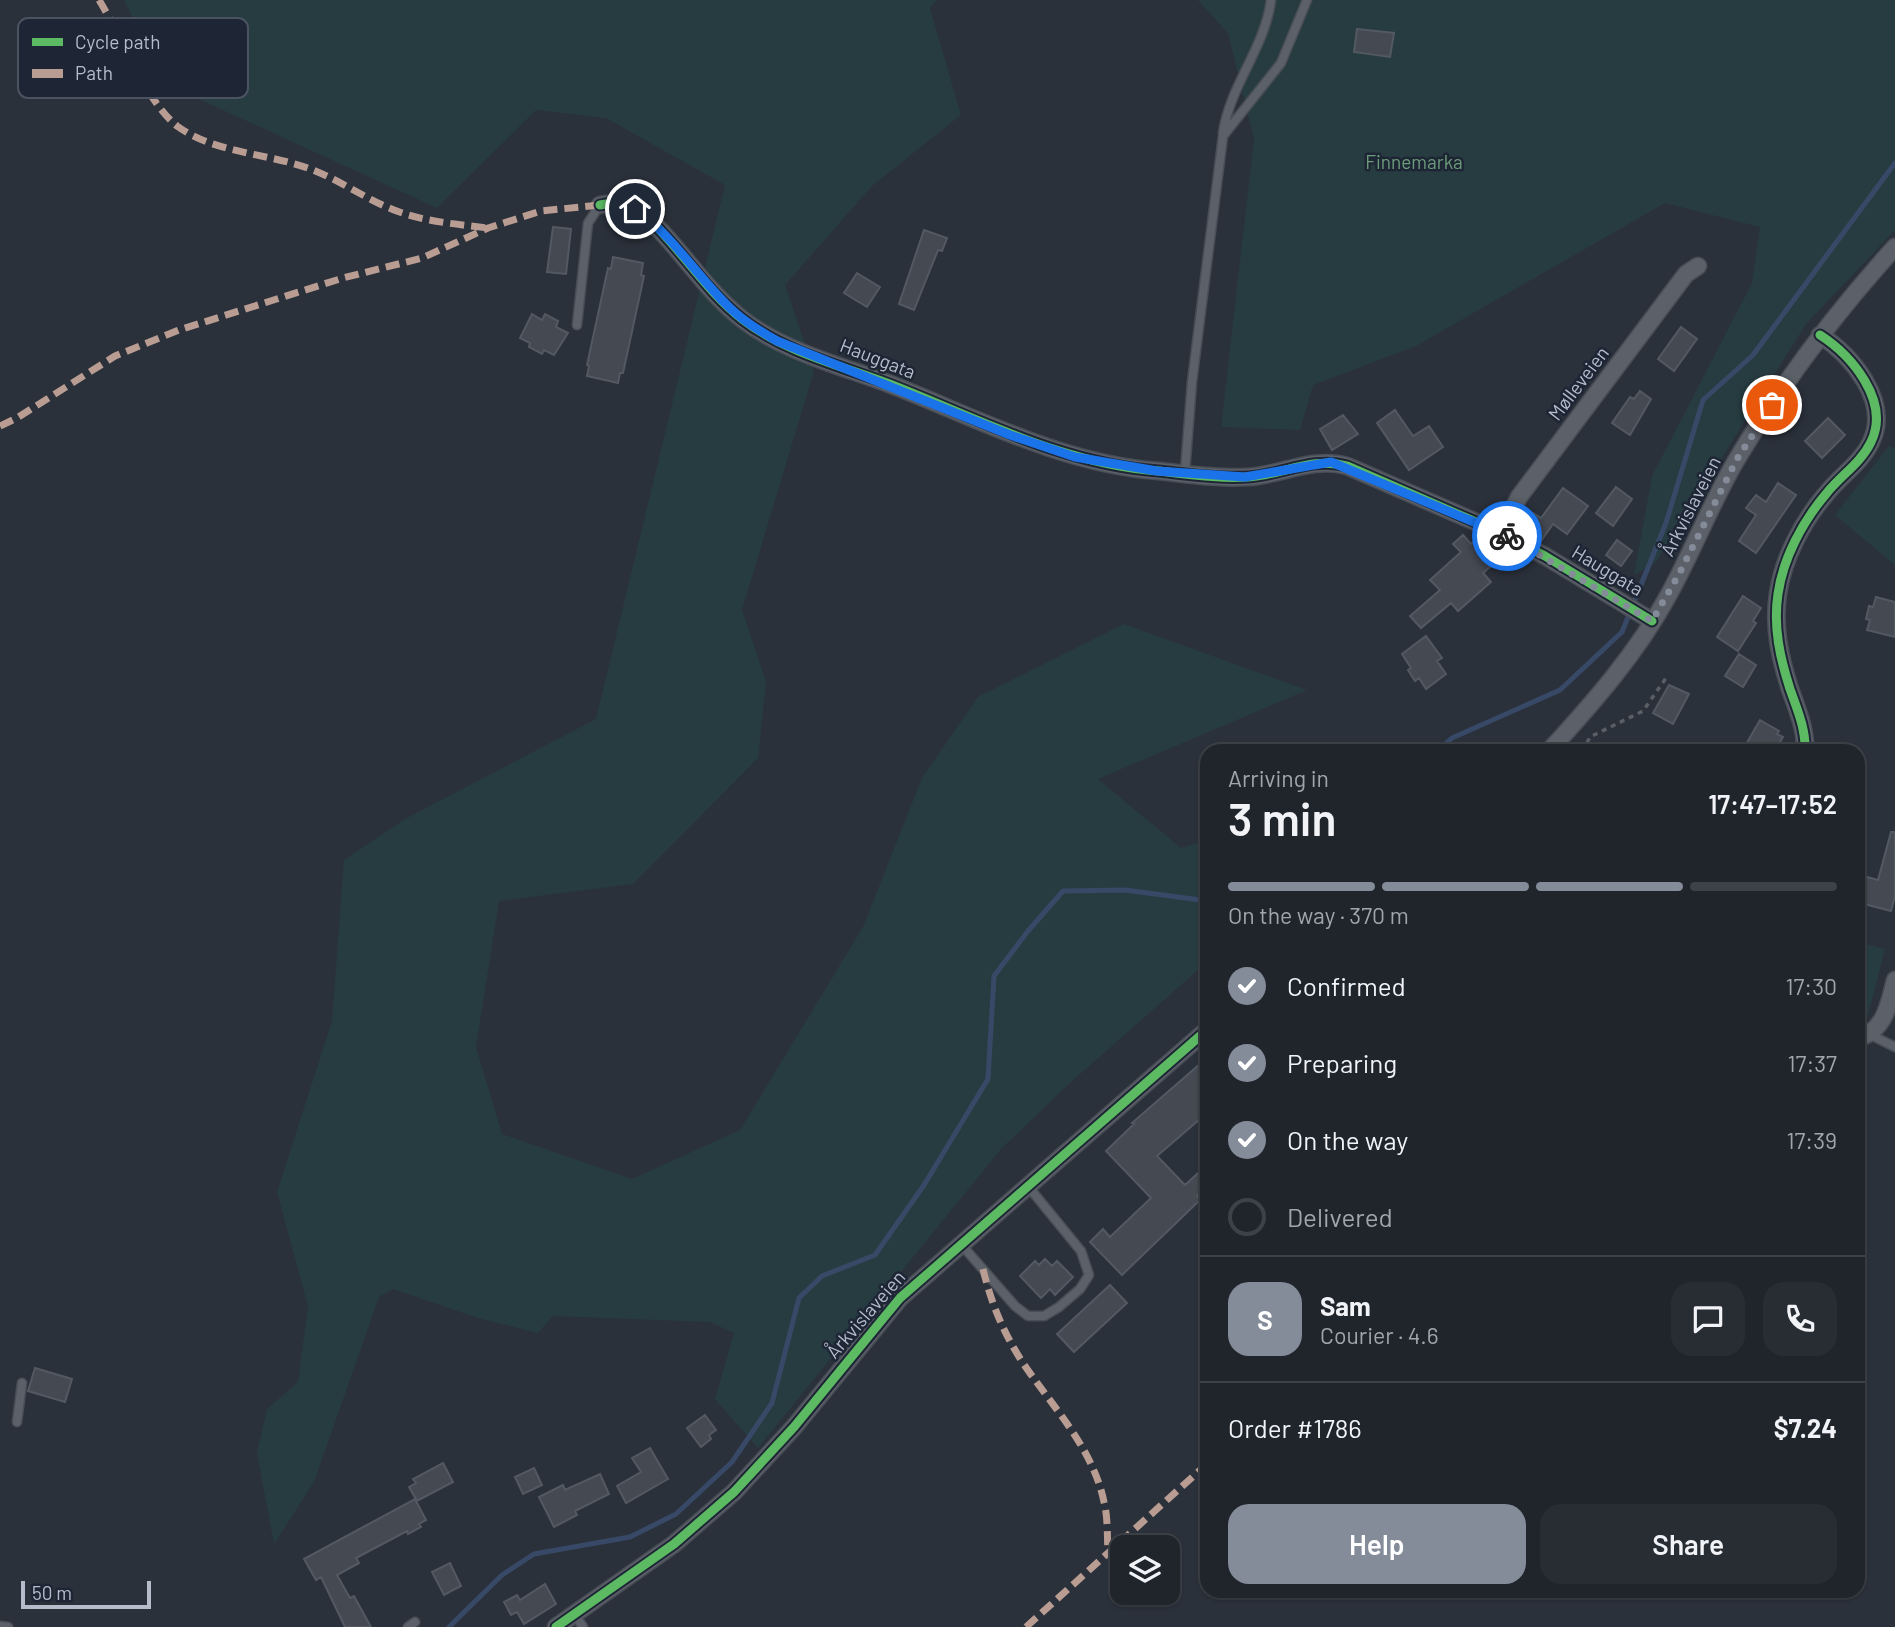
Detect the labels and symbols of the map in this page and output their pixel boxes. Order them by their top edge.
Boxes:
legend [18,18,248,98]
text: Cycle path [75,30,160,53]
text: Path [75,61,113,84]
park label: Finnemarka [1365,150,1463,173]
pin [605,179,665,239]
street label: Hauggata [837,333,919,383]
street label: Mølleveien [1543,342,1613,424]
pin [1742,375,1802,435]
street label: Årkvislaveien [1655,452,1725,560]
courier [1472,501,1542,571]
street label: Hauggata [1568,540,1648,600]
street label: Årkvislaveien [821,1265,909,1363]
scale bar [21,1578,150,1610]

